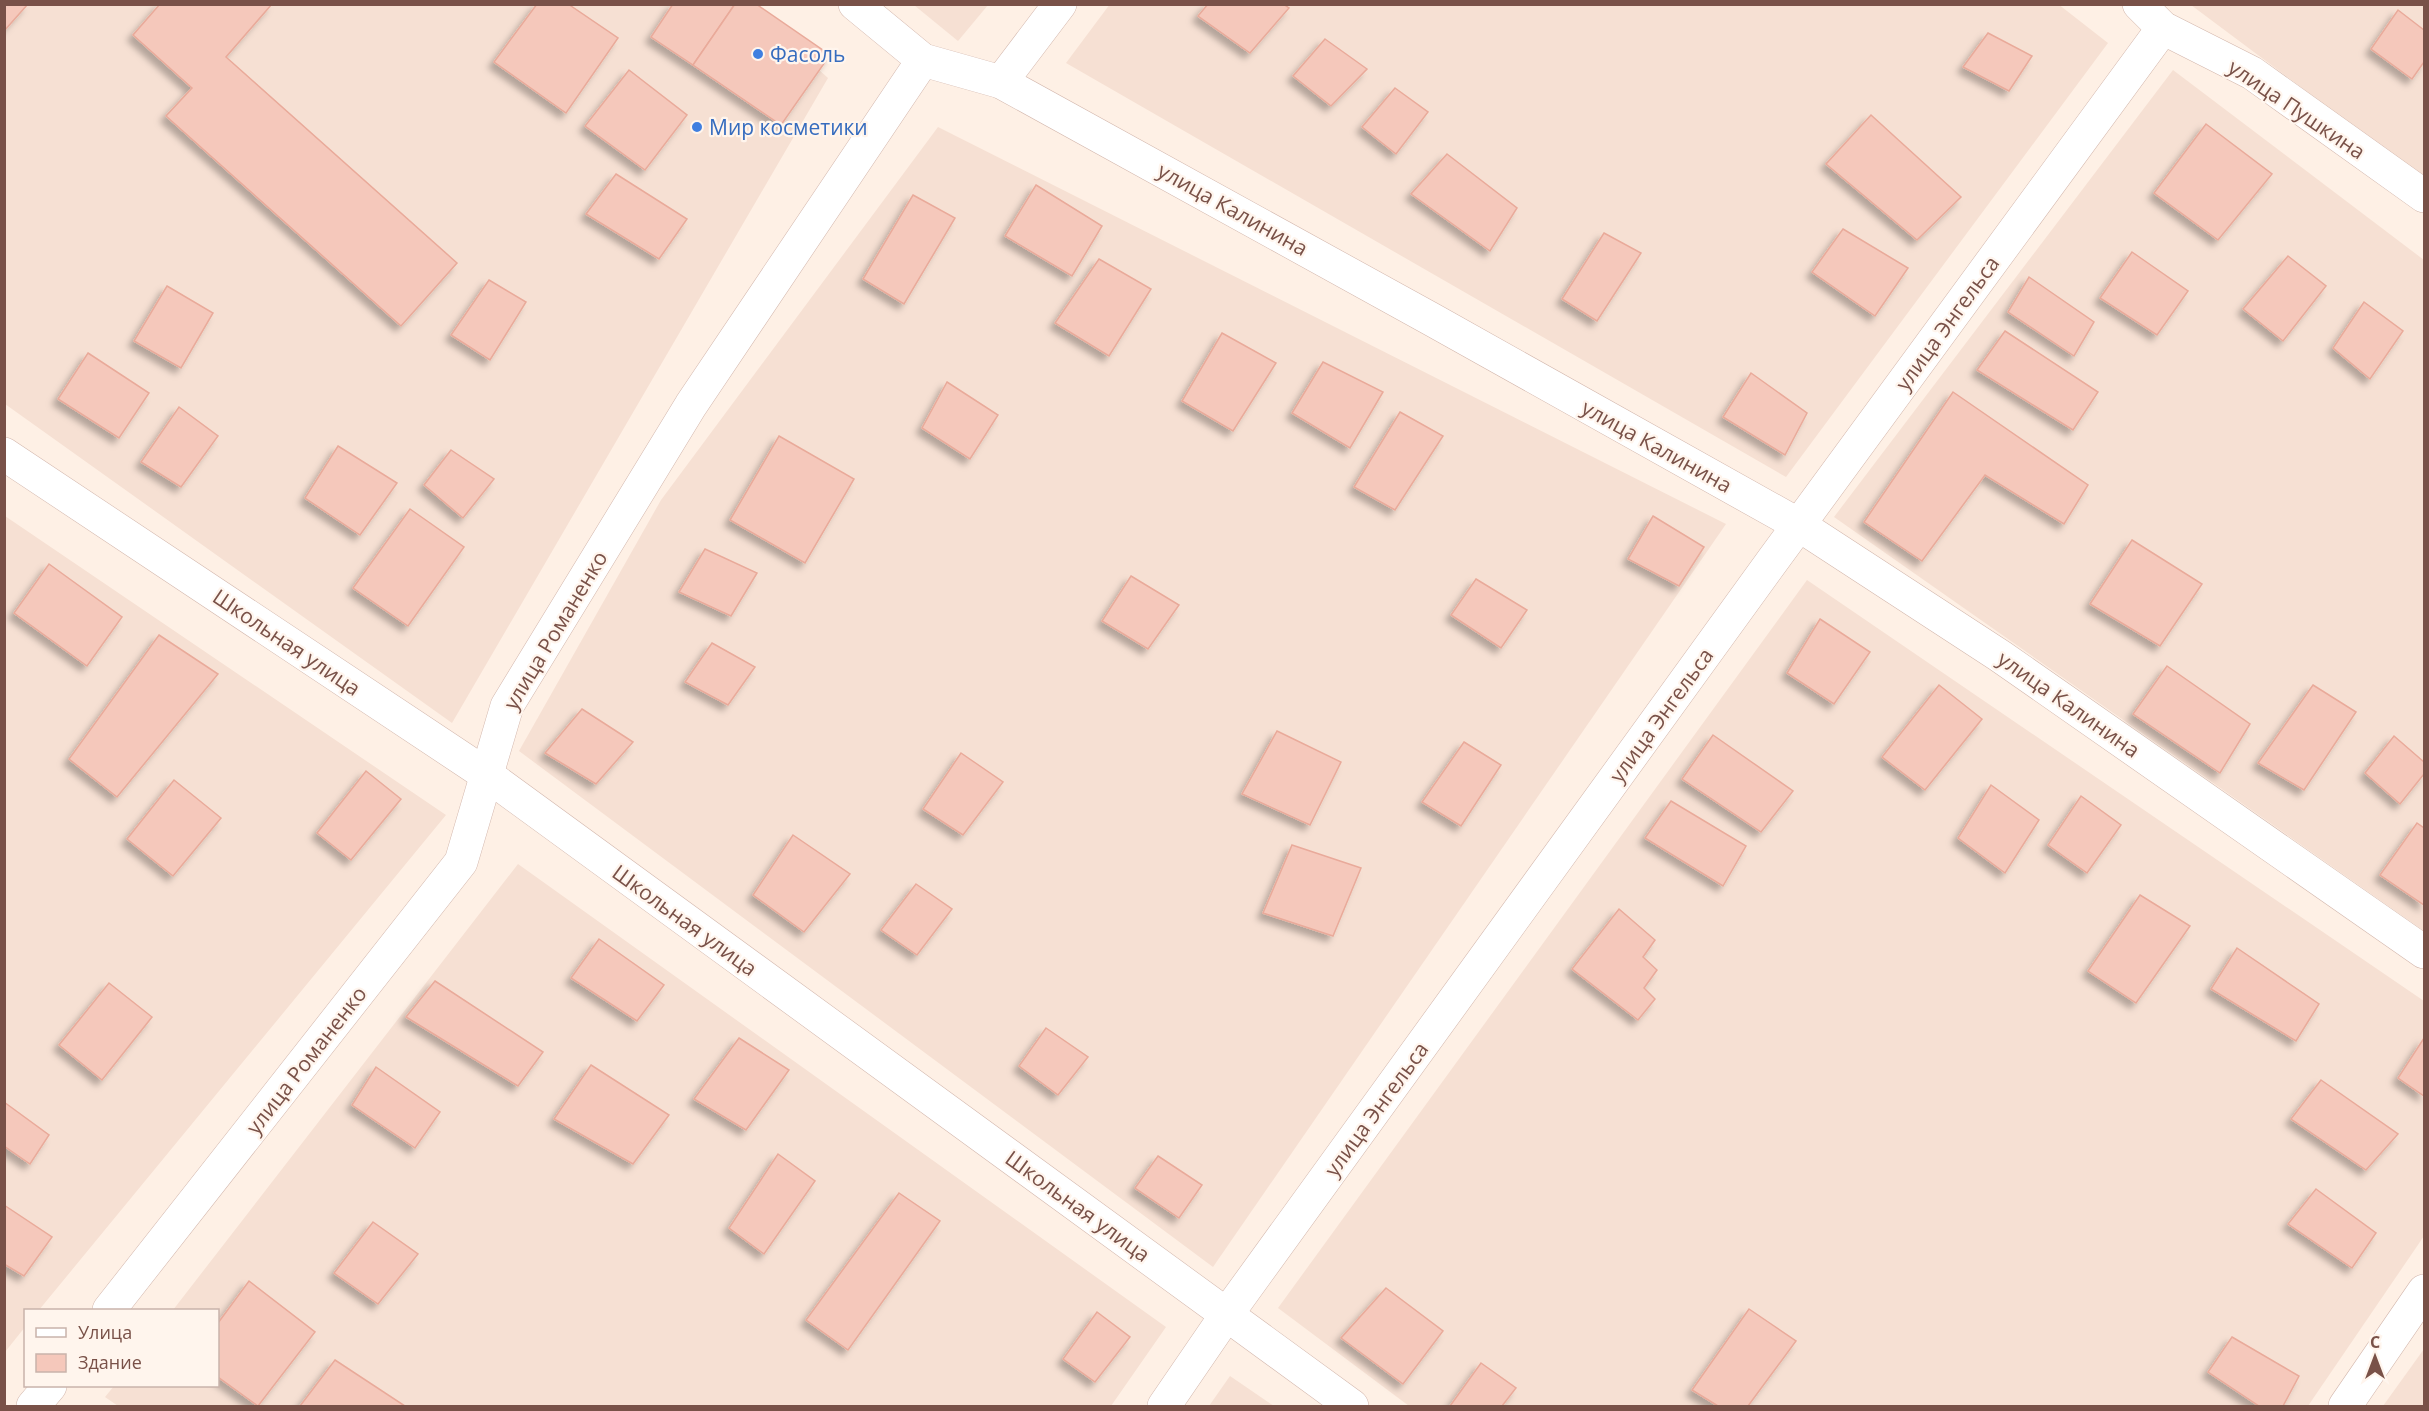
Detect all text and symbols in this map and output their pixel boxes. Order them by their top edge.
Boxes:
place label: Фасоль [770,40,846,68]
marker: Фасоль [751,47,765,61]
street label: улица Пушкина [2223,53,2371,165]
place label: Мир косметики [709,113,868,141]
marker: Мир косметики [690,120,704,134]
street label: улица Калинина [1153,156,1313,262]
street label: улица Энгельса [1889,250,2005,396]
street label: улица Калинина [1577,393,1737,499]
street label: улица Романенко [497,545,613,715]
street label: Школьная улица [208,582,366,702]
street label: улица Энгельса [1603,642,1719,788]
street label: улица Калинина [1992,644,2146,764]
street label: Школьная улица [607,858,763,982]
street label: улица Романенко [239,980,373,1140]
street label: улица Энгельса [1318,1036,1434,1182]
street label: Школьная улица [1000,1144,1156,1268]
legend [24,1309,219,1387]
text: Улица [78,1320,132,1344]
north arrow [2345,1327,2405,1387]
text: С [2370,1331,2380,1353]
text: Здание [78,1350,142,1374]

